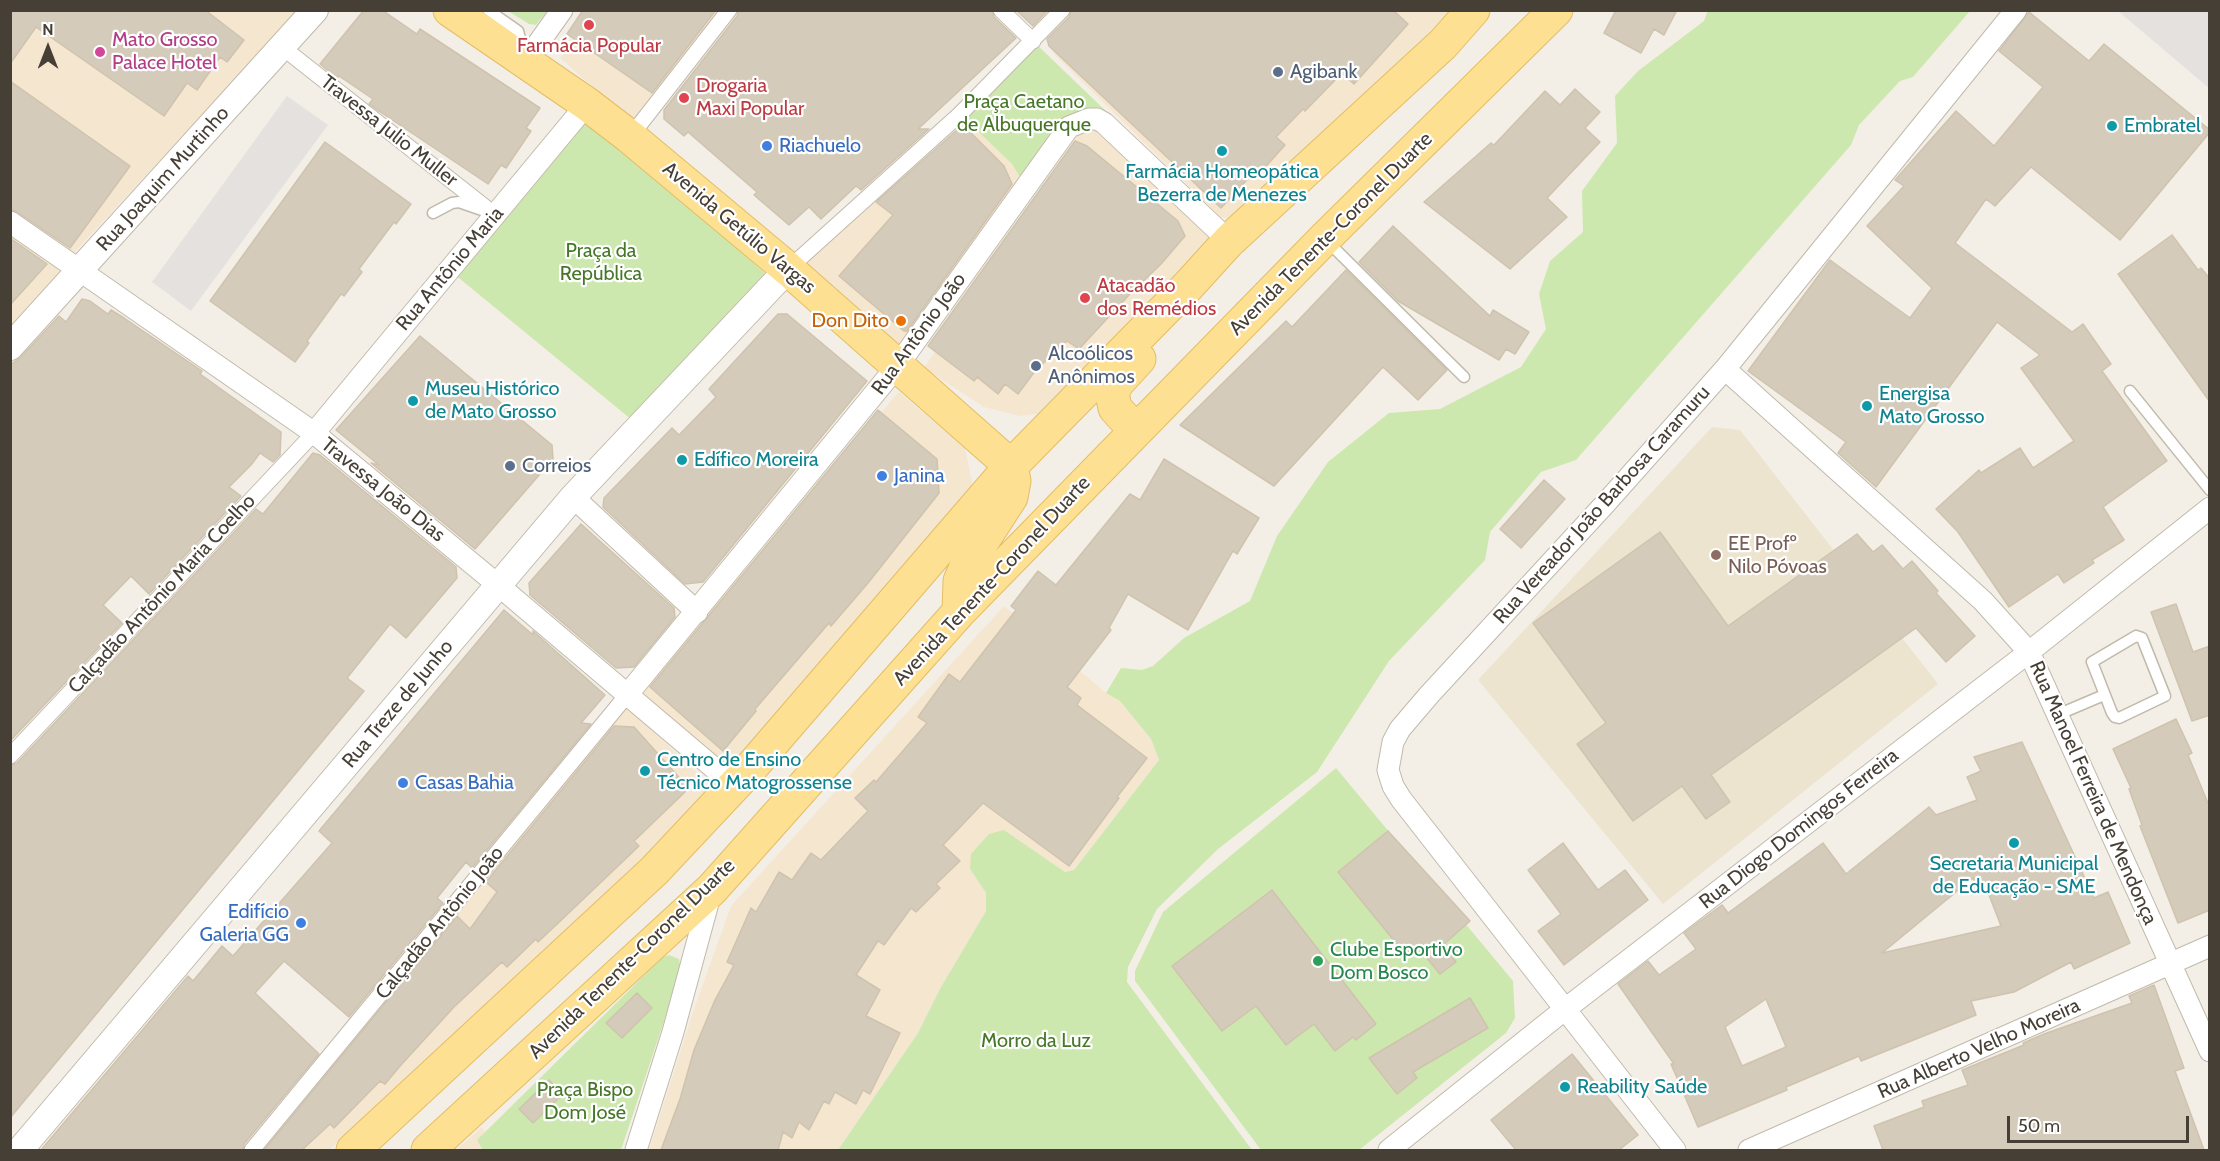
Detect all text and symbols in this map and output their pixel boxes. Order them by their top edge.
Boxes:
north arrow [18,18,78,78]
marker: Farmácia Popular [582,18,596,32]
text: N [42,20,54,39]
place label: Mato Grosso Palace Hotel [112,28,218,75]
place label: Farmácia Popular [517,34,661,58]
marker: Mato Grosso Palace Hotel [93,45,107,59]
place label: Agibank [1290,60,1358,84]
marker: Agibank [1271,65,1285,79]
street label: Travessa Julio Muller [316,70,462,192]
place label: Drogaria Maxi Popular [696,74,804,121]
park label: Praça Caetano de Albuquerque [957,90,1091,137]
marker: Drogaria Maxi Popular [677,91,691,105]
street label: Rua Joaquim Murtinho [92,102,234,256]
place label: Embratel [2124,114,2201,138]
marker: Embratel [2105,119,2119,133]
street label: Avenida Tenente-Coronel Duarte [1224,127,1438,341]
place label: Riachuelo [779,134,861,158]
marker: Riachuelo [760,139,774,153]
marker: Farmácia Homeopática Bezerra de Menezes [1215,144,1229,158]
street label: Avenida Getúlio Vargas [658,157,820,299]
place label: Farmácia Homeopática Bezerra de Menezes [1125,160,1319,207]
street label: Rua Antônio Maria [391,202,509,336]
park label: Praça da República [560,239,642,286]
street label: Rua Antônio João [867,268,971,400]
place label: Atacadão dos Remédios [1097,274,1216,321]
marker: Atacadão dos Remédios [1078,291,1092,305]
place label: Don Dito [812,309,889,333]
marker: Don Dito [894,314,908,328]
place label: Alcoólicos Anônimos [1048,342,1135,389]
marker: Alcoólicos Anônimos [1029,359,1043,373]
place label: Museu Histórico de Mato Grosso [425,377,560,424]
street label: Rua Vereador João Barbosa Caramuru [1489,381,1715,629]
place label: Energisa Mato Grosso [1879,382,1985,429]
marker: Museu Histórico de Mato Grosso [406,394,420,408]
marker: Energisa Mato Grosso [1860,399,1874,413]
street label: Travessa João Dias [316,433,450,547]
place label: Edífico Moreira [694,448,819,472]
marker: Edífico Moreira [675,453,689,467]
place label: Correios [522,454,591,478]
marker: Correios [503,459,517,473]
place label: Janina [894,464,945,488]
marker: Janina [875,469,889,483]
street label: Avenida Tenente-Coronel Duarte [889,471,1095,691]
street label: Calçadão Antônio Maria Coelho [63,489,261,699]
place label: EE Profº Nilo Póvoas [1728,532,1827,579]
marker: EE Profº Nilo Póvoas [1709,548,1723,562]
street label: Rua Treze de Junho [337,635,459,773]
street label: Rua Manoel Ferreira de Mendonça [2024,658,2162,928]
street label: Rua Diogo Domingos Ferreira [1695,744,1903,914]
place label: Centro de Ensino Técnico Matogrossense [657,748,852,795]
marker: Centro de Ensino Técnico Matogrossense [638,764,652,778]
place label: Casas Bahia [415,771,514,795]
marker: Casas Bahia [396,776,410,790]
marker: Secretaria Municipal de Educação - SME [2007,836,2021,850]
street label: Calçadão Antônio João [371,842,509,1004]
place label: Secretaria Municipal de Educação - SME [1930,852,2098,899]
street label: Avenida Tenente-Coronel Duarte [524,854,740,1064]
place label: Edifício Galeria GG [200,900,289,947]
marker: Edifício Galeria GG [294,916,308,930]
place label: Clube Esportivo Dom Bosco [1330,938,1463,985]
marker: Clube Esportivo Dom Bosco [1311,954,1325,968]
street label: Rua Alberto Velho Moreira [1874,994,2084,1104]
park label: Morro da Luz [981,1029,1091,1053]
place label: Reability Saúde [1577,1075,1707,1099]
park label: Praça Bispo Dom José [537,1078,633,1125]
marker: Reability Saúde [1558,1080,1572,1094]
scale bar [2010,1104,2192,1142]
text: 50 m [2018,1115,2060,1137]

